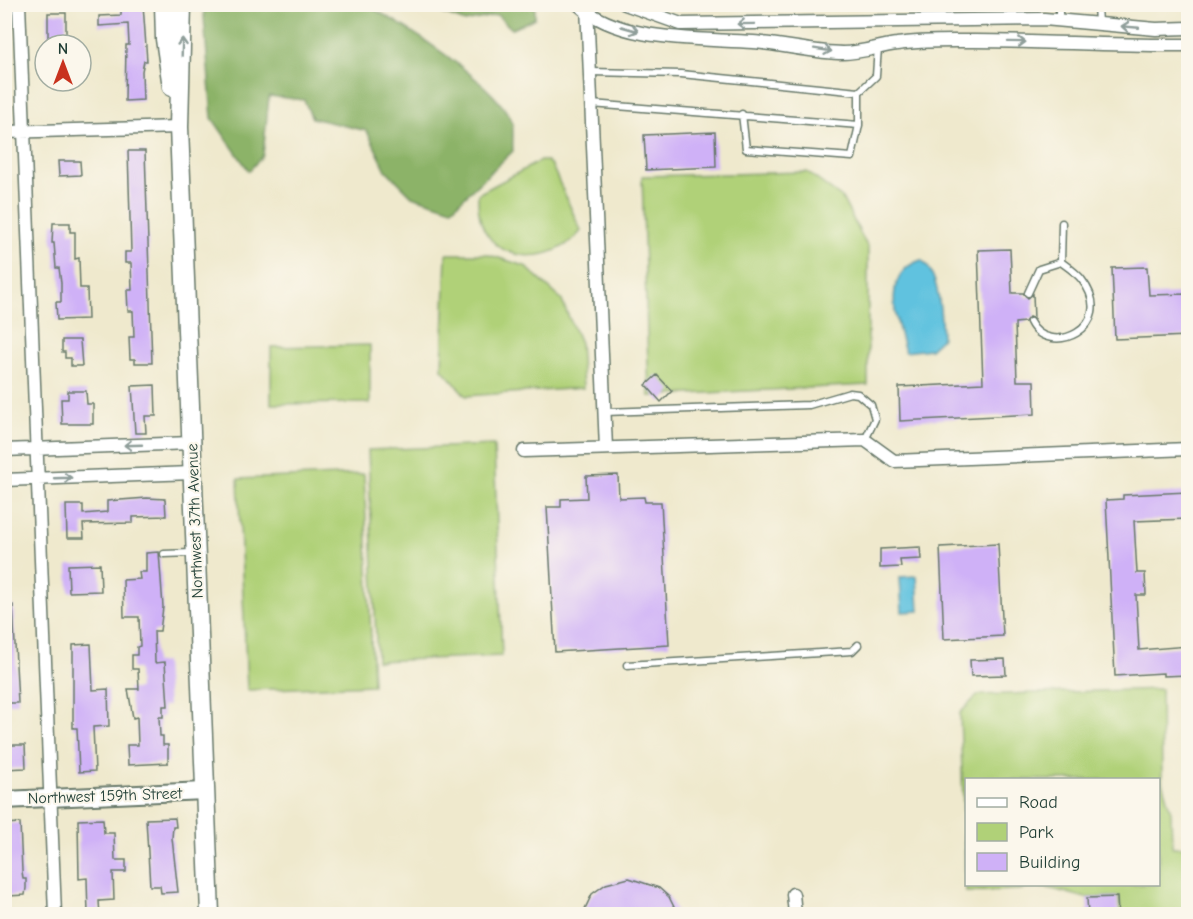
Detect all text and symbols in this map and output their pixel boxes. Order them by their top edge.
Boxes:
one-way arrow [737,19,757,30]
one-way arrow [1121,21,1141,32]
one-way arrow [620,24,639,35]
north arrow [33,33,93,93]
one-way arrow [1007,36,1027,48]
one-way arrow [177,38,188,58]
text: N [58,40,68,58]
one-way arrow [813,45,833,56]
one-way arrow [123,440,143,451]
street label: Northwest 37th Avenue [183,443,207,599]
one-way arrow [52,472,72,483]
legend [965,778,1160,886]
street label: Northwest 159th Street [28,784,183,808]
text: Road [1019,792,1058,813]
text: Park [1019,822,1054,843]
text: Building [1019,852,1081,873]

